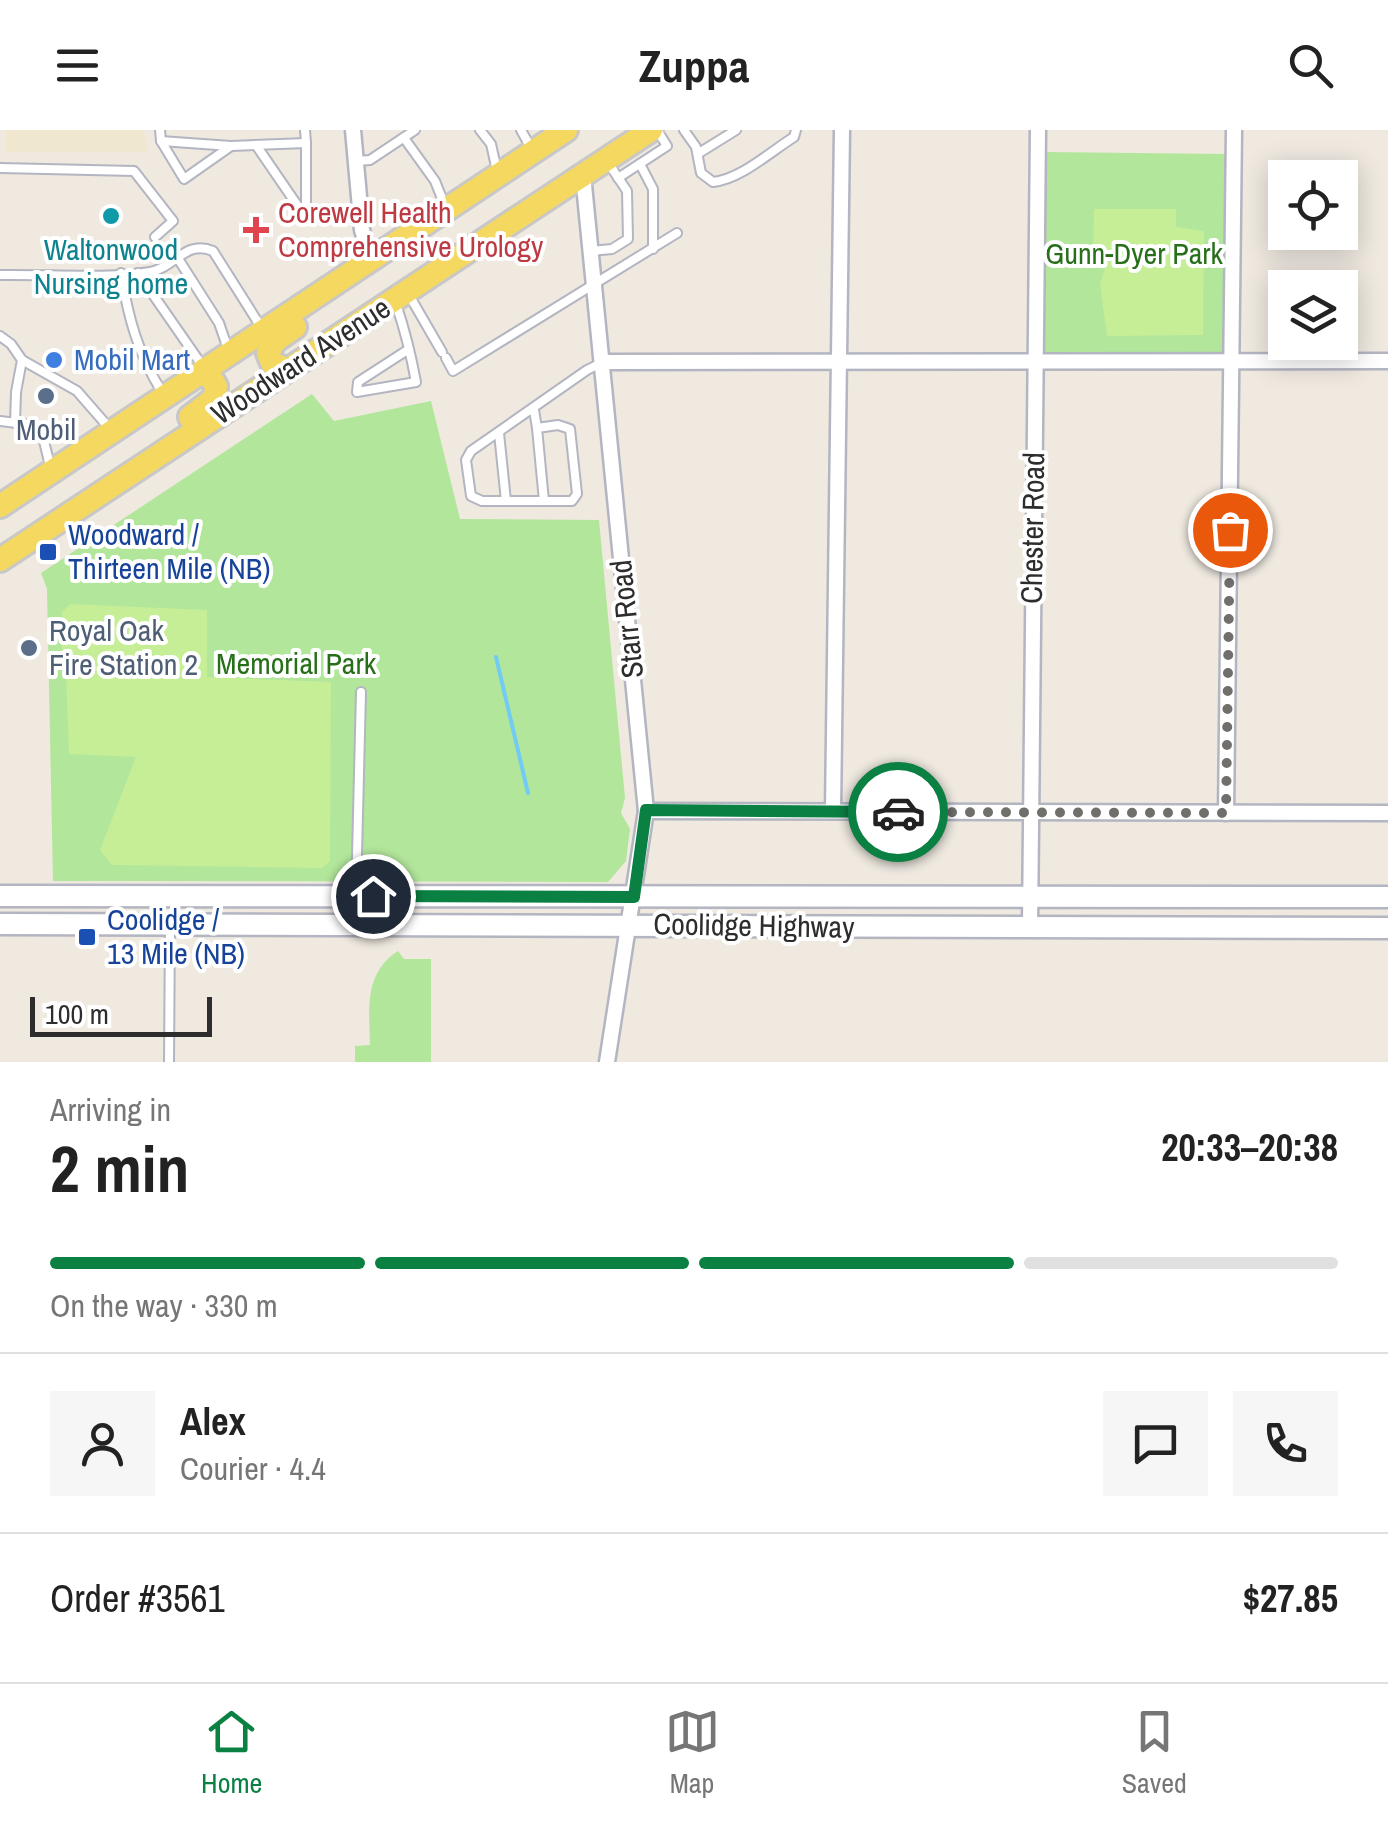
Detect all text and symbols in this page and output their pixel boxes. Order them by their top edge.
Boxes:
text: Zuppa [639,35,749,96]
icon: menu [50,38,105,93]
icon: search [1283,38,1338,93]
map controls [1268,160,1358,360]
button: locate [1268,160,1358,250]
place label: Corewell Health Comprehensive Urology [278,192,544,266]
marker: Waltonwood Nursing home [100,205,122,227]
marker: Corewell Health Comprehensive Urology [243,217,269,243]
place label: Waltonwood Nursing home [34,229,188,303]
park label: Gunn-Dyer Park [1045,233,1224,273]
button: layers [1268,270,1358,360]
street label: Woodward Avenue [203,287,398,433]
place label: Mobil Mart [74,339,190,379]
marker: Mobil Mart [43,349,65,371]
marker: Mobil [35,385,57,407]
place label: Mobil [16,409,76,449]
street label: Chester Road [1011,452,1053,604]
pin [1188,488,1273,573]
icon: bag [1203,503,1258,558]
place label: Woodward / Thirteen Mile (NB) [68,514,270,588]
marker: Woodward / Thirteen Mile (NB) [37,541,59,563]
street label: Starr Road [600,558,652,680]
place label: Royal Oak Fire Station 2 [49,610,198,684]
marker: Royal Oak Fire Station 2 [18,637,40,659]
park label: Memorial Park [216,643,377,683]
courier [848,762,948,862]
icon: car [871,785,926,840]
pin [331,854,416,939]
icon: home [346,869,401,924]
place label: Coolidge / 13 Mile (NB) [107,899,245,973]
street label: Coolidge Highway [653,903,856,947]
marker: Coolidge / 13 Mile (NB) [76,926,98,948]
scale bar [30,992,212,1036]
text: 100 m [45,995,109,1033]
text: Arriving in [50,1088,171,1131]
text: 20:33–20:38 [1161,1122,1338,1173]
text: 2 min [50,1125,189,1212]
text: On the way · 330 m [50,1284,278,1327]
button: person [50,1391,155,1496]
button: chat [1103,1391,1208,1496]
button: phone [1233,1391,1338,1496]
text: Alex [180,1396,246,1447]
text: Courier · 4.4 [180,1447,326,1490]
text: Order #3561 [50,1573,225,1624]
text: $27.85 [1243,1573,1338,1624]
tab: Home [201,1704,262,1802]
tab: Map [665,1704,720,1802]
tab: Saved [1122,1704,1187,1802]

